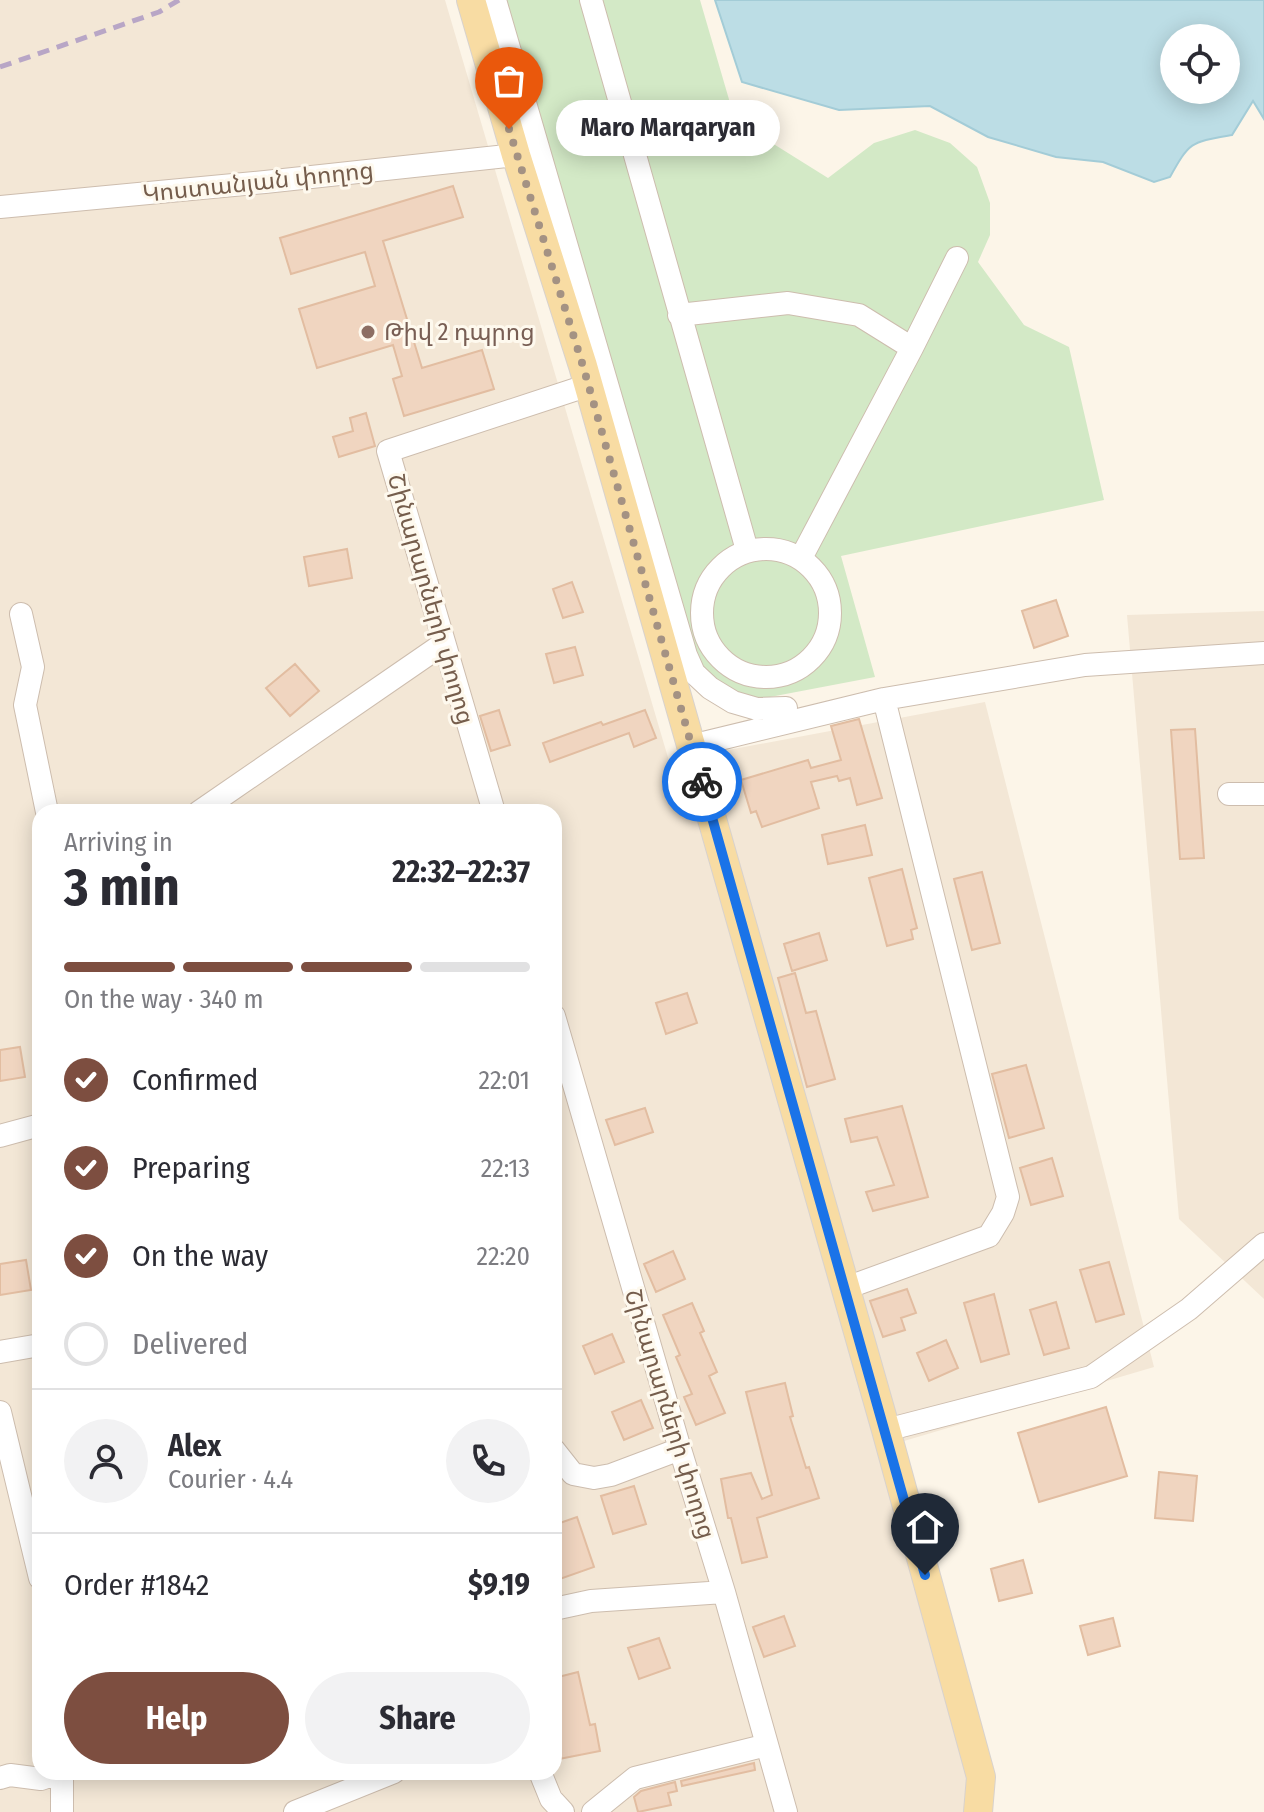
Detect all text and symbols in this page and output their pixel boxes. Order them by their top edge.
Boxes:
map controls [1160,24,1240,104]
button: locate [1160,24,1240,104]
pin [475,47,543,129]
icon: bag [487,59,531,103]
callout: Maro Marqaryan [557,101,781,157]
text: Maro Marqaryan [580,112,756,143]
street label: Կոստանյան փողոց [141,156,375,208]
place label: Թիվ 2 դպրոց [384,318,535,346]
marker: Թիվ 2 դպրոց [359,323,377,341]
street label: Շինարարների փողոց [382,470,480,728]
courier [662,742,742,822]
icon: bike [680,760,724,804]
text: Arriving in [64,827,173,858]
text: 22:32–22:37 [392,854,530,890]
text: 3 min [64,856,180,919]
text: On the way · 340 m [64,984,264,1015]
icon: check [64,1058,108,1102]
text: Confirmed [132,1062,258,1098]
text: 22:01 [479,1065,530,1096]
icon: check [64,1146,108,1190]
text: Preparing [132,1150,250,1186]
text: 22:13 [481,1153,530,1184]
icon: check [64,1234,108,1278]
text: On the way [132,1238,268,1274]
text: 22:20 [477,1241,530,1272]
street label: Շինարարների փողոց [619,1286,721,1542]
text: Delivered [132,1326,248,1362]
button: person [64,1419,148,1503]
button: phone [446,1419,530,1503]
text: Alex [168,1428,221,1464]
text: Courier · 4.4 [168,1464,293,1495]
pin [891,1493,959,1575]
icon: home [903,1505,947,1549]
text: Order #1842 [64,1567,209,1603]
text: $9.19 [468,1567,530,1603]
button: Help [64,1672,289,1764]
button: Share [305,1672,530,1764]

